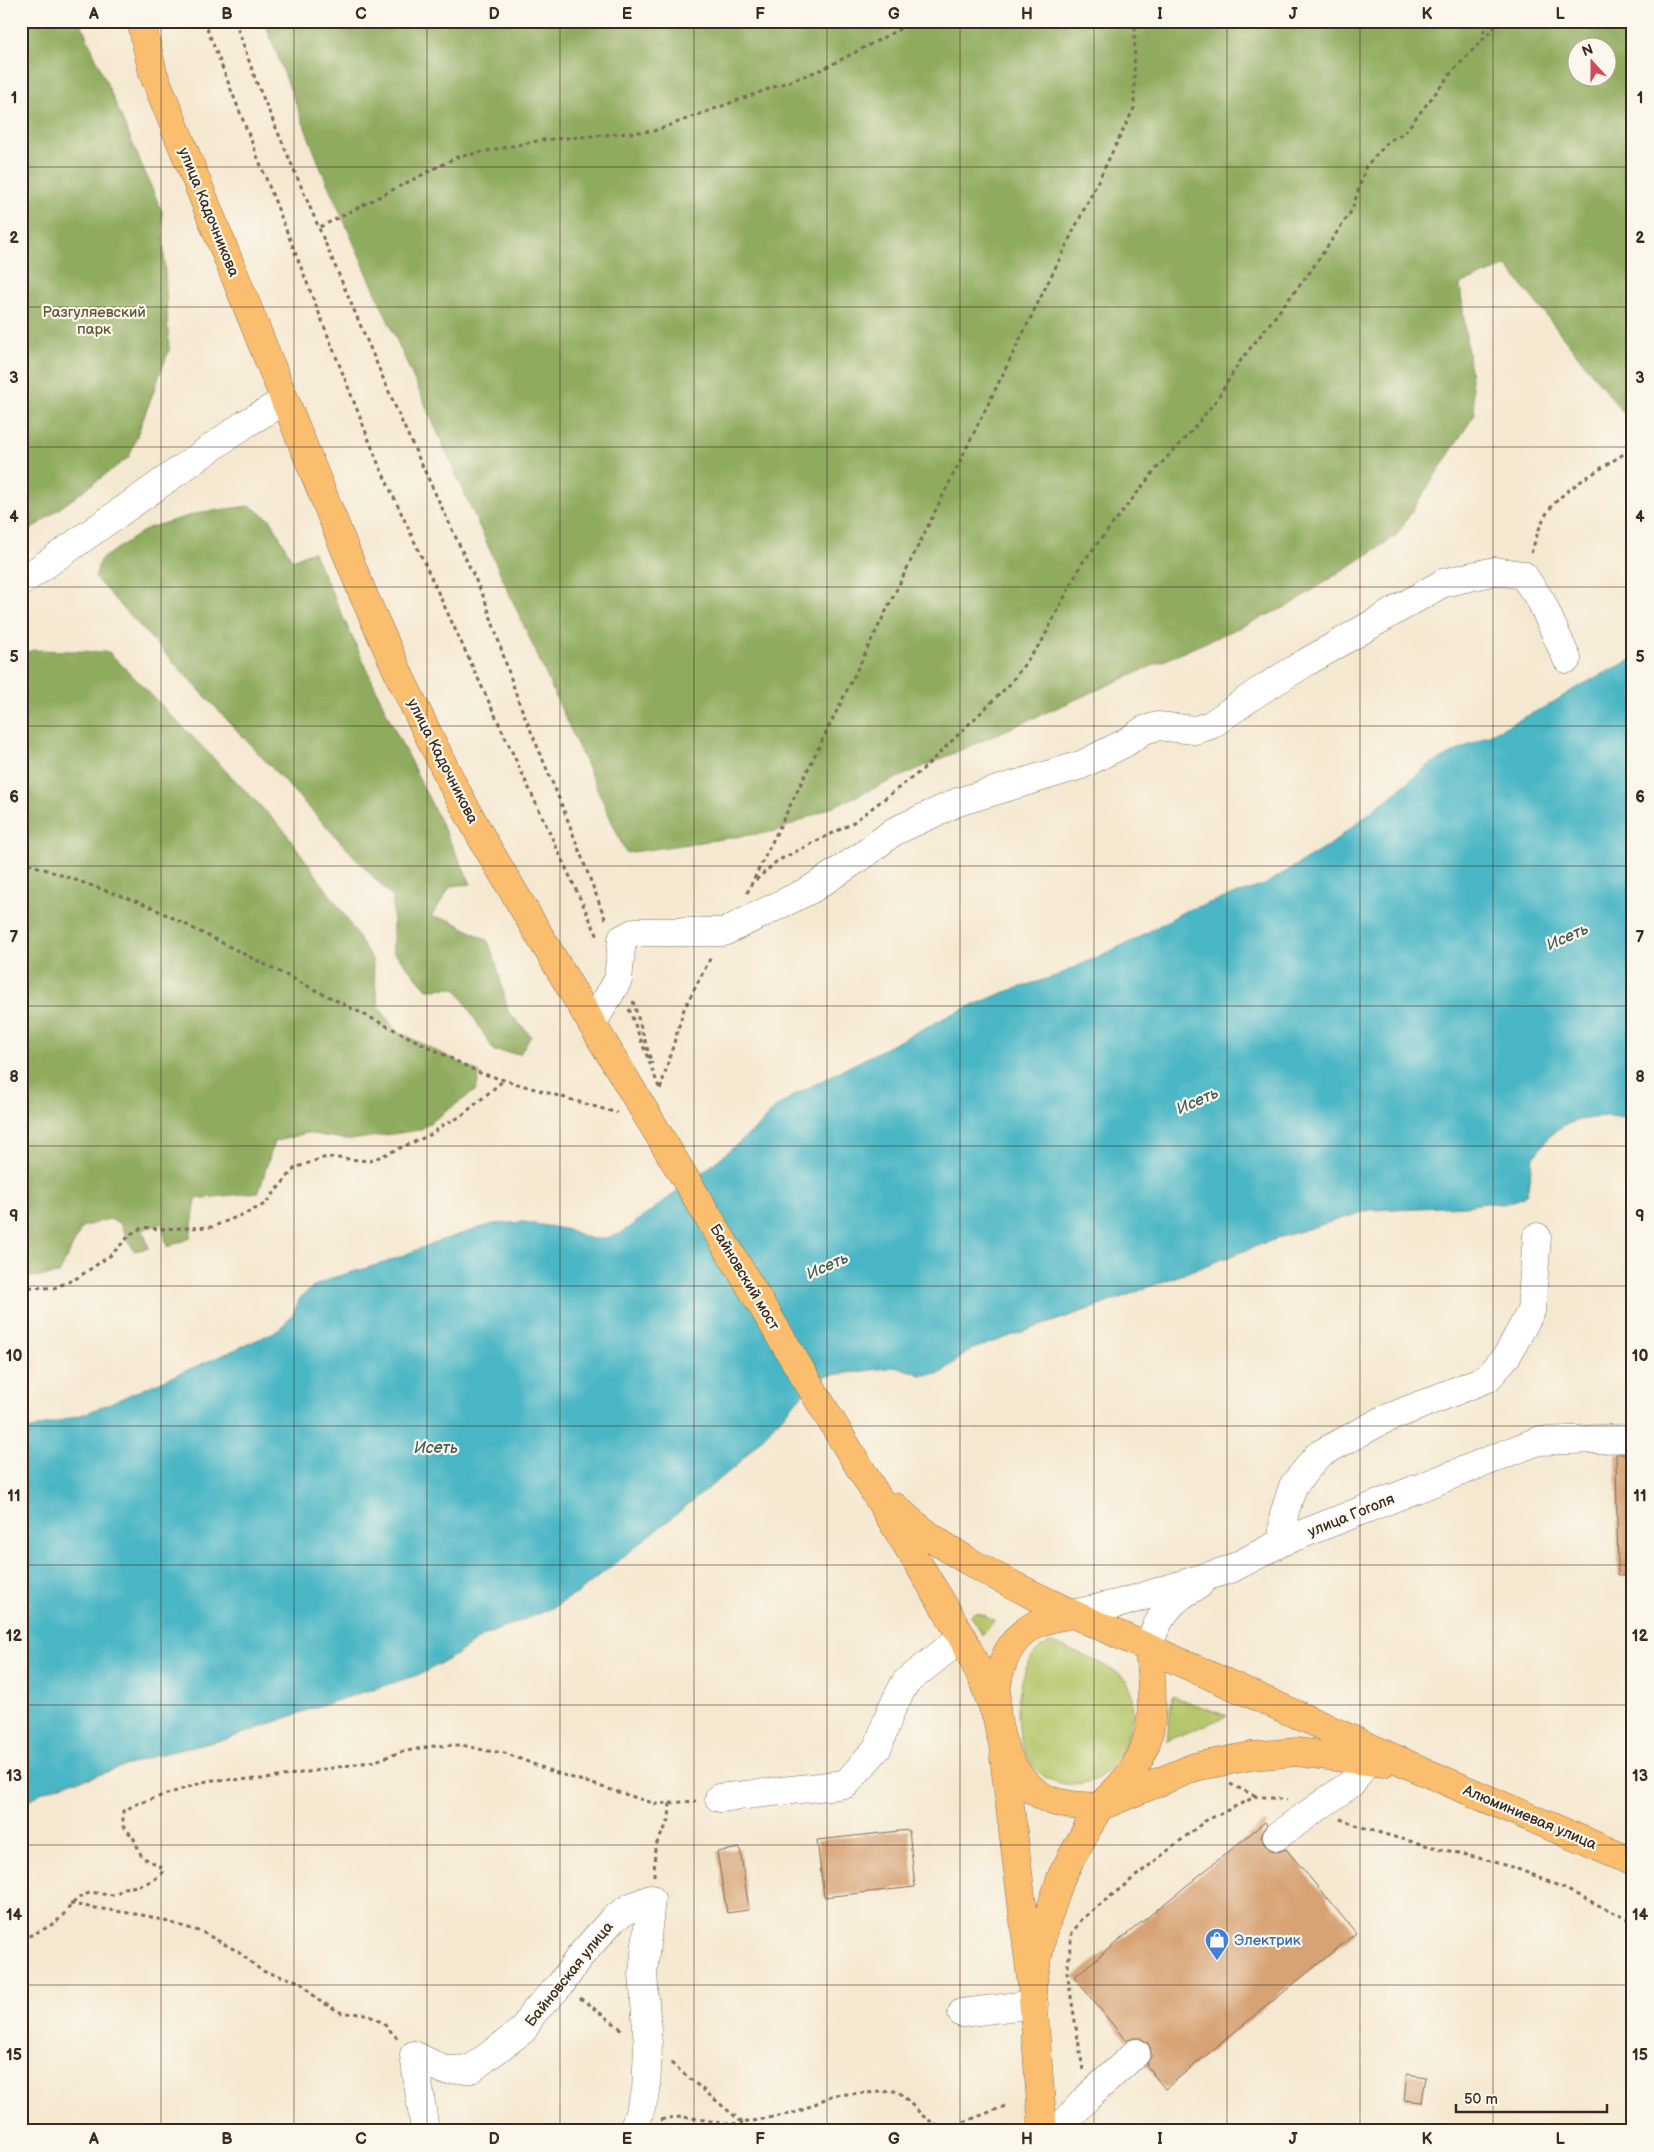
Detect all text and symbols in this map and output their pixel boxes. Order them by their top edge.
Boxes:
text: A [88,5,99,24]
text: B [221,5,233,24]
text: C [355,5,367,24]
text: D [488,5,500,24]
text: E [622,5,632,24]
text: F [755,5,765,24]
text: G [888,5,900,24]
text: H [1021,5,1033,24]
text: I [1157,5,1163,24]
text: J [1289,5,1298,24]
text: K [1422,5,1433,24]
text: L [1555,5,1565,24]
north arrow [1566,38,1616,88]
text: N [1580,41,1595,60]
text: 1 [11,89,17,108]
text: 1 [1637,89,1643,108]
street label: улица Кадочникова [174,145,243,280]
text: 2 [9,229,19,248]
text: 2 [1635,229,1645,248]
park label: Разгуляевский парк [42,303,146,339]
text: 3 [9,369,19,388]
text: 3 [1635,369,1645,388]
text: 4 [9,508,19,527]
text: 4 [1635,508,1645,527]
text: 5 [9,648,19,667]
text: 5 [1635,648,1645,667]
street label: улица Кадочникова [403,695,482,827]
text: 6 [9,788,19,807]
text: 6 [1635,788,1645,807]
water label: Исеть [1544,920,1592,955]
text: 7 [10,928,19,947]
text: 7 [1636,928,1645,947]
text: 8 [9,1068,19,1087]
text: 8 [1635,1068,1645,1087]
water label: Исеть [1174,1084,1222,1119]
text: 9 [9,1207,19,1226]
text: 9 [1635,1207,1645,1226]
street label: Байновский мост [705,1221,784,1334]
water label: Исеть [804,1249,852,1284]
text: 10 [6,1347,22,1366]
text: 10 [1632,1347,1648,1366]
water label: Исеть [414,1439,458,1458]
text: 11 [7,1487,21,1506]
text: 11 [1633,1487,1647,1506]
street label: улица Гоголя [1305,1489,1397,1541]
text: 12 [6,1627,23,1646]
text: 12 [1632,1627,1649,1646]
text: 13 [6,1767,22,1786]
text: 13 [1632,1767,1648,1786]
street label: Алюминиевая улица [1459,1780,1599,1854]
text: 14 [6,1906,23,1925]
text: 14 [1632,1906,1649,1925]
street label: Байновская улица [521,1918,618,2031]
shop icon: Электрик [1204,1927,1230,1961]
place label: Электрик [1234,1931,1301,1950]
text: 15 [6,2046,22,2065]
text: 15 [1632,2046,1648,2065]
scale bar [1456,2082,1608,2114]
text: 50 m [1464,2090,1498,2109]
text: A [88,2130,99,2149]
text: B [221,2130,233,2149]
text: C [355,2130,367,2149]
text: D [488,2130,500,2149]
text: E [622,2130,632,2149]
text: F [755,2130,765,2149]
text: G [888,2130,900,2149]
text: H [1021,2130,1033,2149]
text: I [1157,2130,1163,2149]
text: J [1289,2130,1298,2149]
text: K [1422,2130,1433,2149]
text: L [1555,2130,1565,2149]

